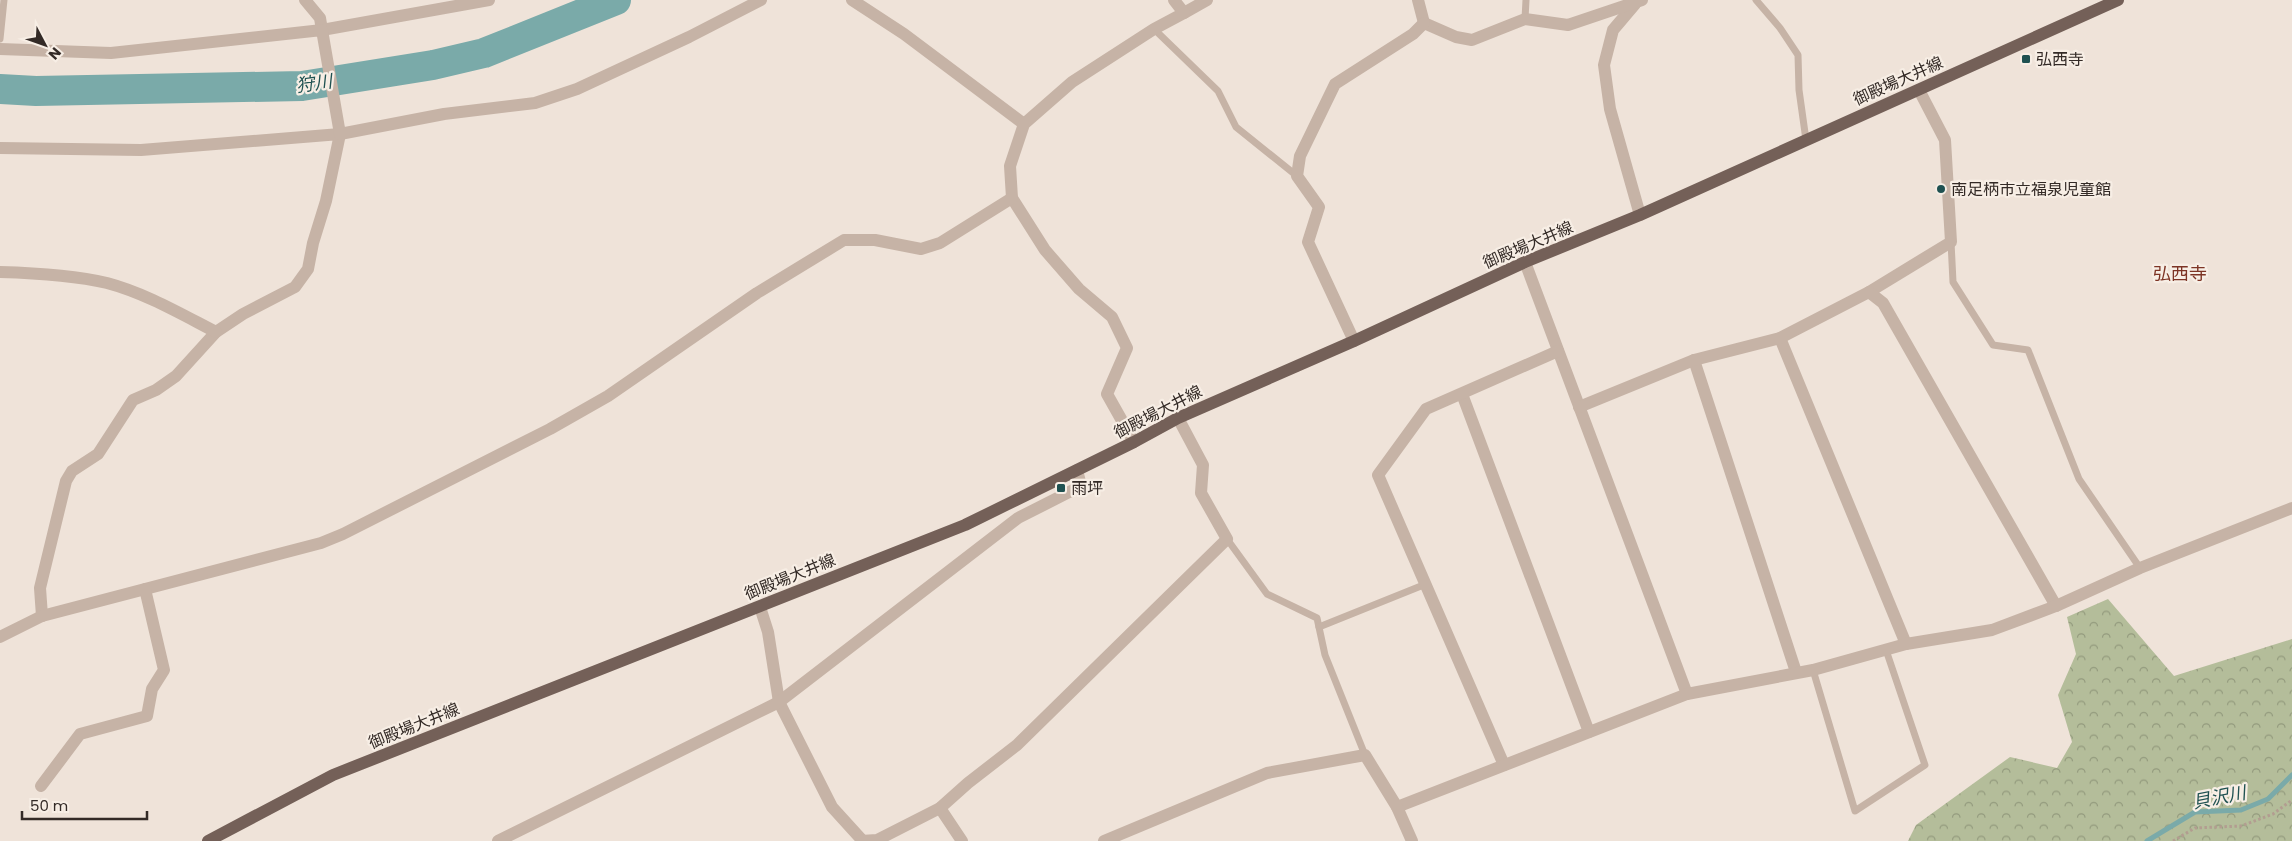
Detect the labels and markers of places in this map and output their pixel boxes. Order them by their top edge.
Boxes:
place label: 弘西寺 [2036,48,2084,71]
marker: 弘西寺 [2020,53,2032,65]
place label: 南足柄市立福泉児童館 [1951,178,2111,201]
marker: 南足柄市立福泉児童館 [1935,183,1947,195]
place label: 雨坪 [1071,477,1103,500]
marker: 雨坪 [1055,482,1067,494]

